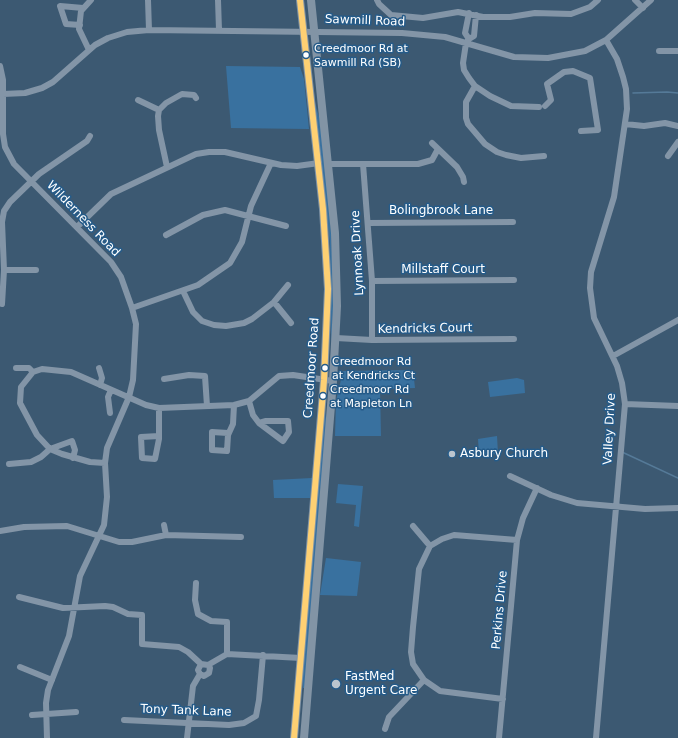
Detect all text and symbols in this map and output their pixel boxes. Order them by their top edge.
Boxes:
street label: Sawmill Road [325,12,405,30]
place label: Creedmoor Rd at Sawmill Rd (SB) [314,42,408,68]
marker: Creedmoor Rd at Sawmill Rd (SB) [301,50,311,60]
street label: Wilderness Road [43,178,123,260]
street label: Bolingbrook Lane [389,204,493,218]
street label: Lynnoak Drive [349,210,367,296]
street label: Millstaff Court [401,263,485,277]
street label: Creedmoor Road [301,317,323,419]
street label: Kendricks Court [378,321,472,337]
place label: Creedmoor Rd at Kendricks Ct [332,355,415,381]
marker: Creedmoor Rd at Kendricks Ct [320,363,330,373]
place label: Creedmoor Rd at Mapleton Ln [330,383,412,409]
marker: Creedmoor Rd at Mapleton Ln [318,391,328,401]
street label: Valley Drive [601,393,619,465]
place label: Asbury Church [460,447,548,461]
marker: Asbury Church [447,449,457,459]
street label: Perkins Drive [489,570,511,650]
place label: FastMed Urgent Care [345,670,417,698]
marker: FastMed Urgent Care [330,678,342,690]
street label: Tony Tank Lane [140,702,232,720]

